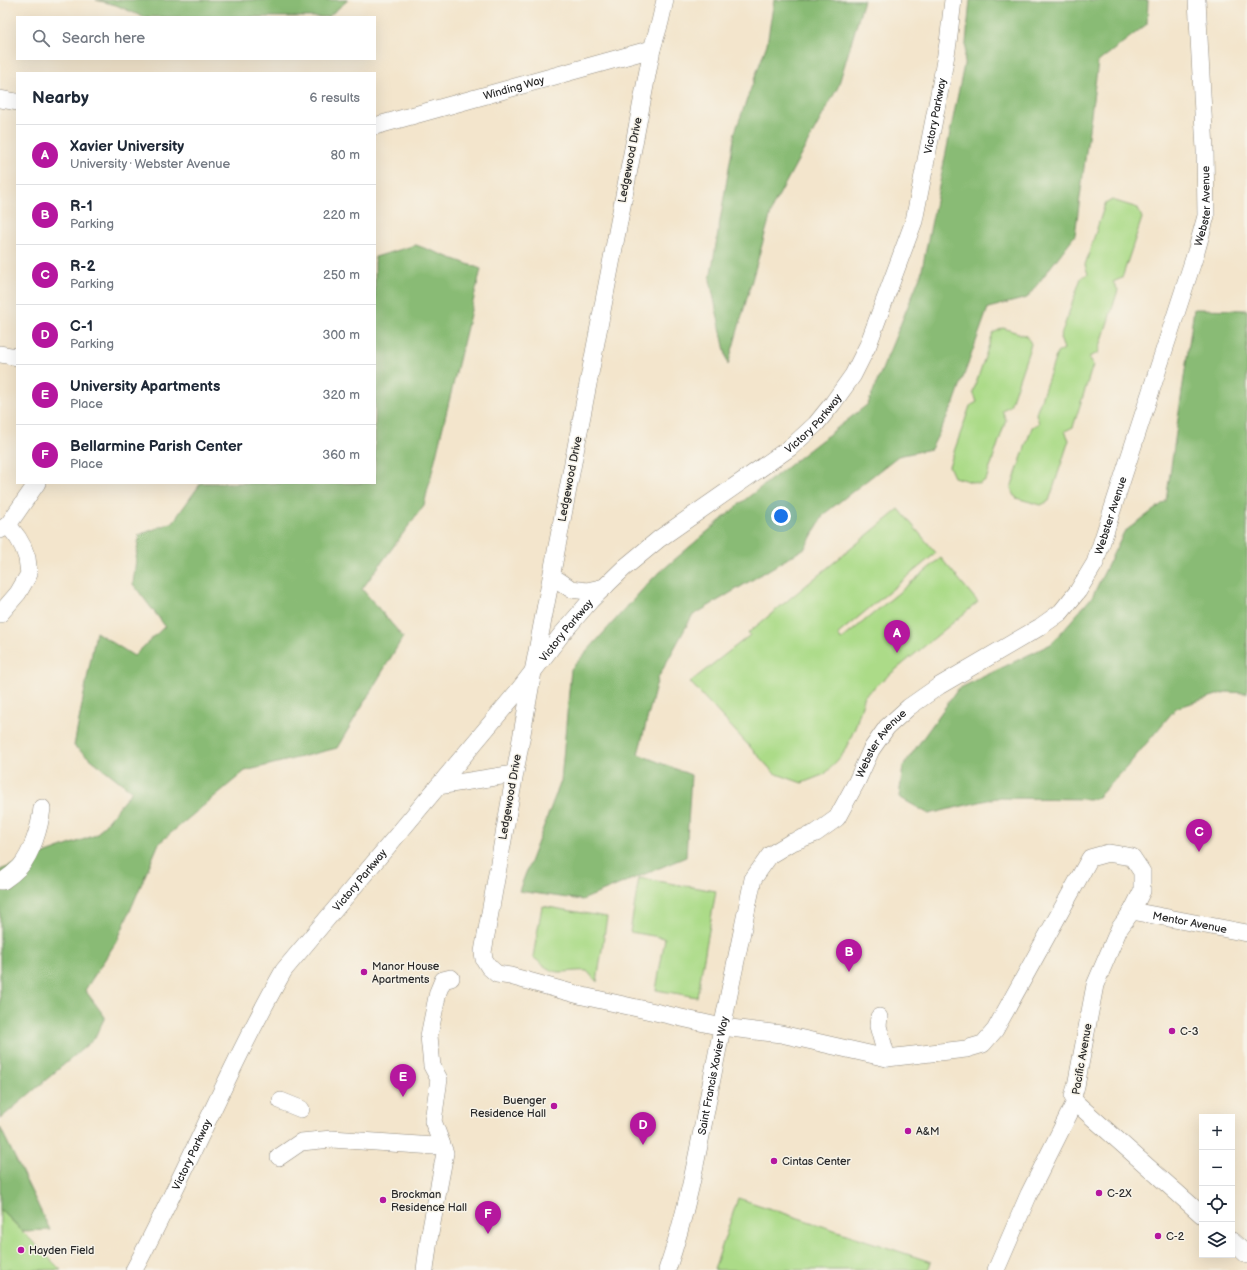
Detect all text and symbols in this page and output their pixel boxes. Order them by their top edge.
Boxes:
search box [16,16,376,60]
icon: search [30,27,52,49]
text: Search here [62,29,145,48]
street label: Winding Way [482,73,546,102]
street label: Victory Parkway [921,77,948,155]
text: Nearby [32,88,89,108]
text: 6 results [310,90,360,106]
street label: Ledgewood Drive [615,116,645,204]
text: Xavier University [70,137,184,156]
text: A [41,147,49,163]
text: 80 m [331,147,360,163]
text: University · Webster Avenue [70,156,230,172]
street label: Webster Avenue [1191,165,1213,247]
text: R-1 [70,197,93,216]
text: B [40,207,50,223]
text: 220 m [323,207,360,223]
text: Parking [70,216,114,232]
text: R-2 [70,257,95,276]
text: C [40,267,50,283]
text: 250 m [323,267,360,283]
text: Parking [70,276,114,292]
text: C-1 [70,317,93,336]
text: D [40,327,50,343]
text: 300 m [322,327,360,343]
text: Parking [70,336,114,352]
text: University Apartments [70,377,220,396]
text: E [41,387,49,403]
text: 320 m [322,387,360,403]
street label: Victory Parkway [782,391,844,456]
text: Place [70,396,103,412]
street label: Ledgewood Drive [555,435,585,523]
text: Bellarmine Parish Center [70,437,243,456]
text: F [41,447,49,463]
text: 360 m [322,447,360,463]
text: Place [70,456,103,472]
street label: Webster Avenue [1092,474,1129,556]
your location [771,506,791,526]
street label: Victory Parkway [537,596,595,664]
pin: A [884,620,910,653]
street label: Webster Avenue [853,706,909,780]
street label: Ledgewood Drive [496,753,524,841]
pin: C [1186,819,1212,852]
street label: Victory Parkway [330,846,389,914]
street label: Mentor Avenue [1152,909,1229,936]
pin: B [836,939,862,972]
place label: Manor House Apartments [372,960,440,986]
marker: Manor House Apartments [359,967,369,977]
street label: Saint Francis Xavier Way [695,1015,731,1136]
street label: Pacific Avenue [1069,1022,1095,1096]
place label: C-3 [1180,1025,1199,1038]
marker: C-3 [1167,1026,1177,1036]
pin: E [390,1064,416,1097]
place label: Buenger Residence Hall [470,1094,547,1120]
marker: Buenger Residence Hall [549,1101,559,1111]
pin: D [630,1112,656,1145]
map controls [1199,1114,1235,1258]
button: + [1199,1114,1235,1150]
street label: Victory Parkway [169,1117,214,1192]
place label: A&M [916,1125,940,1138]
marker: A&M [903,1126,913,1136]
button: − [1199,1150,1235,1186]
place label: Cintas Center [782,1155,851,1168]
marker: Cintas Center [769,1156,779,1166]
button: locate [1199,1186,1235,1222]
place label: C-2X [1107,1187,1132,1200]
place label: Brockman Residence Hall [391,1188,467,1214]
marker: C-2X [1094,1188,1104,1198]
marker: Brockman Residence Hall [378,1195,388,1205]
pin: F [475,1201,501,1234]
button: layers [1199,1222,1235,1258]
place label: C-2 [1166,1230,1185,1243]
marker: C-2 [1153,1231,1163,1241]
place label: Hayden Field [29,1244,94,1257]
marker: Hayden Field [16,1245,26,1255]

